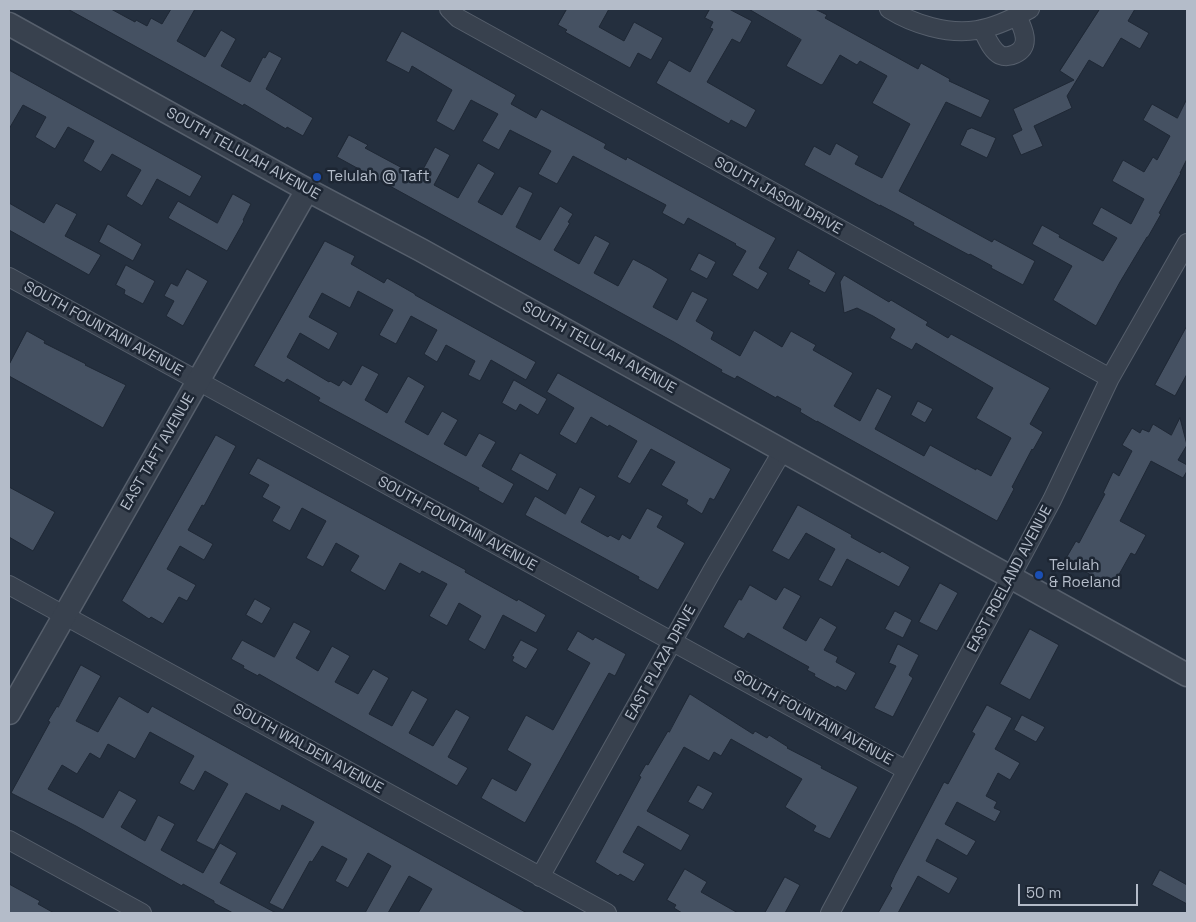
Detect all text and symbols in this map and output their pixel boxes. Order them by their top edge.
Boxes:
street label: SOUTH TELULAH AVENUE [163,104,323,204]
street label: SOUTH JASON DRIVE [711,153,845,239]
place label: Telulah @ Taft [327,168,430,186]
marker: Telulah @ Taft [311,171,323,183]
street label: SOUTH FOUNTAIN AVENUE [20,278,186,380]
street label: SOUTH TELULAH AVENUE [519,298,679,398]
street label: EAST TAFT AVENUE [117,390,199,514]
street label: SOUTH FOUNTAIN AVENUE [374,473,540,575]
street label: EAST ROELAND AVENUE [964,503,1056,655]
place label: Telulah & Roeland [1049,557,1121,592]
marker: Telulah & Roeland [1033,569,1045,581]
street label: EAST PLAZA DRIVE [622,602,700,724]
street label: SOUTH FOUNTAIN AVENUE [730,667,896,769]
street label: SOUTH WALDEN AVENUE [230,700,386,798]
scale bar [1021,874,1141,906]
text: 50 m [1026,883,1061,902]

